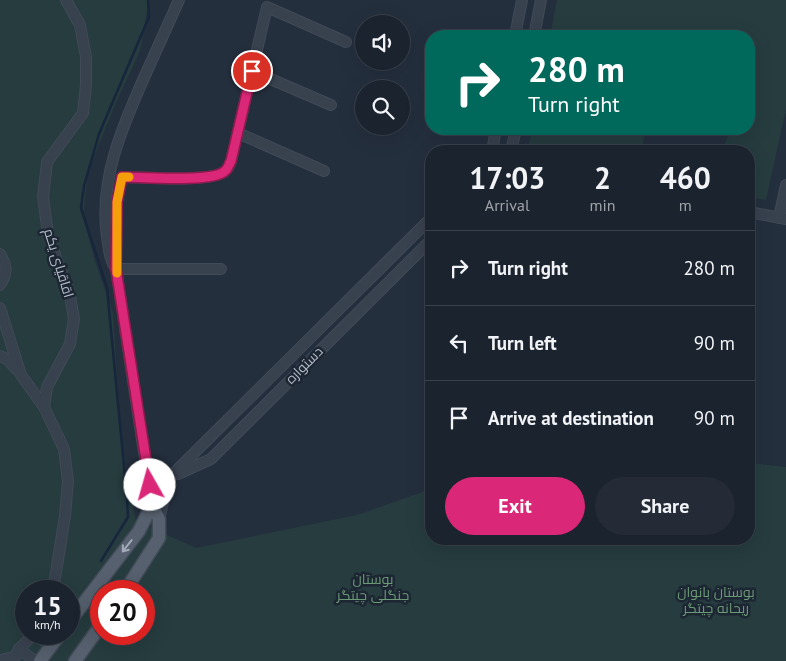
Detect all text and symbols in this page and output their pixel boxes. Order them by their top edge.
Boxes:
map controls [355,15,410,135]
button: sound [355,15,410,70]
text: 280 m [528,46,625,92]
pin [231,50,273,92]
icon: right [445,50,510,115]
icon: arrive [238,57,266,85]
button: search [355,80,410,135]
text: Turn right [528,90,620,118]
text: 17:03 [469,158,545,197]
text: 2 [594,158,611,197]
text: 460 [660,158,711,197]
text: Arrival [485,195,530,215]
text: min [590,195,616,215]
text: m [679,195,692,215]
street label: اقاقیای یکم [39,226,78,300]
icon: right [445,254,473,282]
text: Turn right [488,256,568,280]
text: 280 m [683,256,735,280]
icon: left [445,329,473,357]
text: Turn left [488,331,557,355]
text: 90 m [694,331,735,355]
street label: دستواره [281,342,327,388]
icon: arrive [445,404,473,432]
text: Arrive at destination [488,406,654,430]
text: 90 m [694,406,735,430]
position arrow [123,458,175,510]
button: Exit [445,477,585,535]
button: Share [595,477,735,535]
one-way arrow [122,539,132,553]
park label: بوستان جنگلی چیتگر [336,570,409,605]
speed limit sign: 20 [90,580,155,645]
park label: بوستان بانوان ریحانه چیتگر [677,583,755,618]
text: 15 [33,590,62,622]
text: km/h [34,617,61,632]

